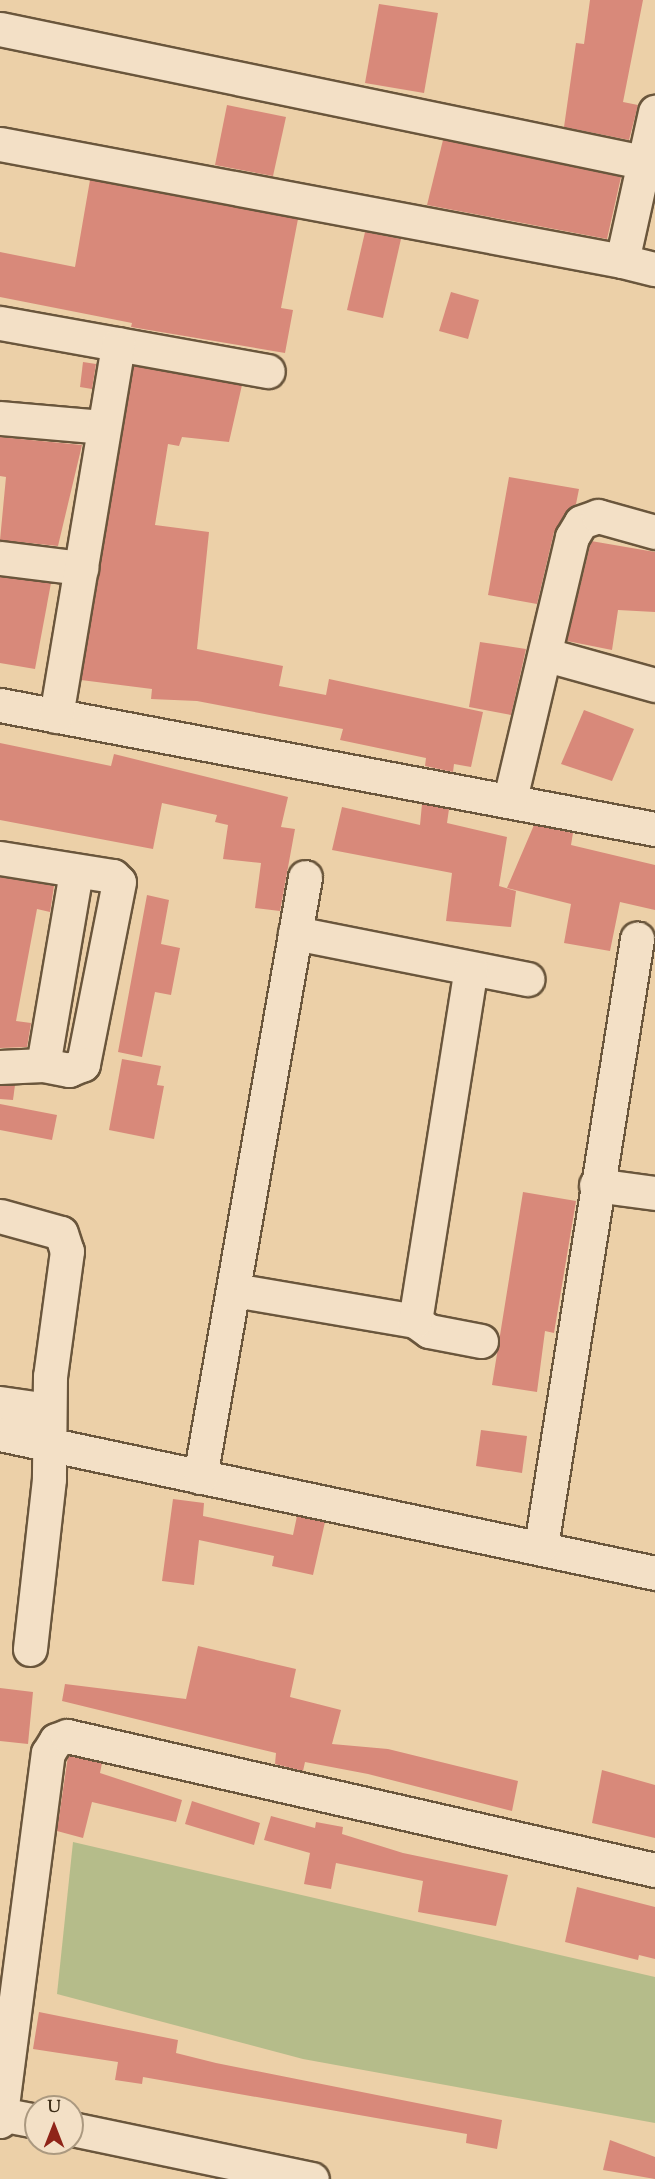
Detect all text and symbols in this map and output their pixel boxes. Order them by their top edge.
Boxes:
north arrow [24,2095,84,2155]
text: U [47,2097,61,2120]

